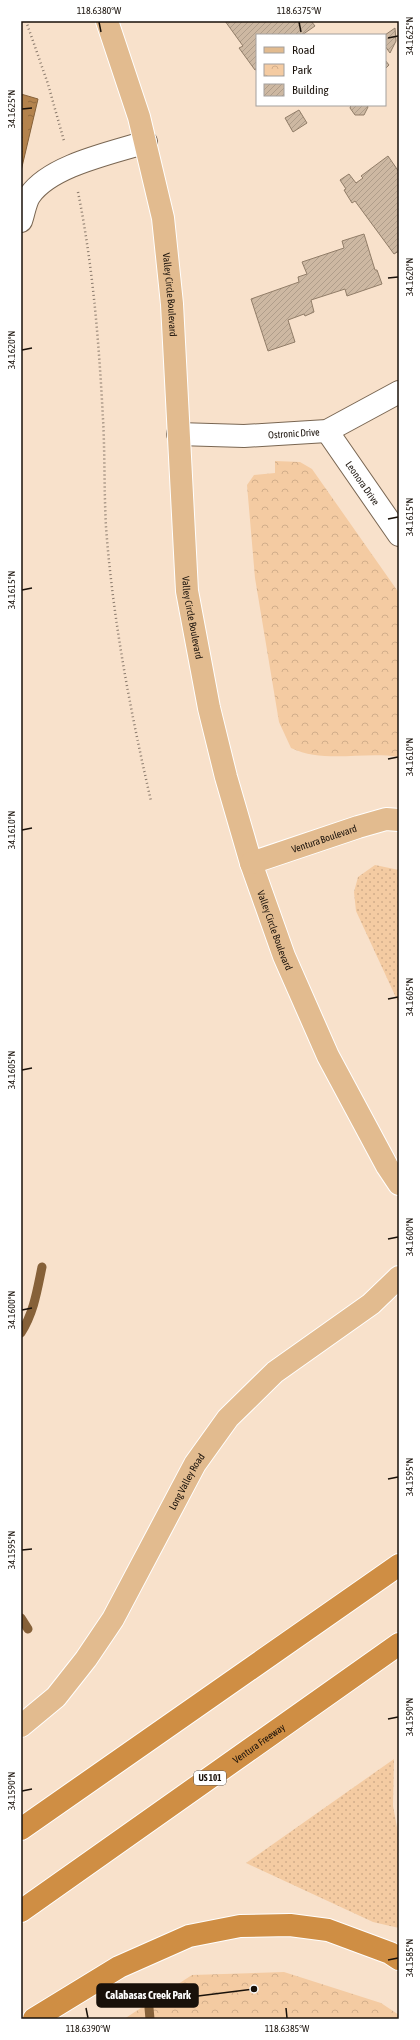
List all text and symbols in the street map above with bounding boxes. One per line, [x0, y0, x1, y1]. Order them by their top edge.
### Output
text: 118.6380°W [77, 5, 122, 16]
text: 118.6375°W [277, 5, 322, 16]
text: 34.1625°N [404, 17, 415, 55]
legend [256, 34, 386, 106]
text: Road [292, 43, 315, 57]
text: Park [292, 63, 313, 77]
text: Building [292, 83, 330, 97]
text: 34.1625°N [6, 90, 17, 128]
street label: Valley Circle Boulevard [161, 252, 179, 337]
text: 34.1620°N [404, 258, 415, 296]
text: 34.1620°N [6, 331, 17, 369]
street label: Ostronic Drive [268, 426, 320, 440]
street label: Leonora Drive [344, 459, 382, 507]
text: 34.1615°N [404, 498, 415, 536]
text: 34.1615°N [6, 571, 17, 609]
street label: Valley Circle Boulevard [181, 576, 205, 660]
text: 34.1610°N [404, 738, 415, 776]
text: 34.1610°N [6, 811, 17, 849]
street label: Ventura Boulevard [290, 822, 358, 855]
street label: Valley Circle Boulevard [256, 889, 295, 972]
text: 34.1605°N [404, 978, 415, 1016]
text: 34.1605°N [6, 1051, 17, 1089]
text: 34.1600°N [404, 1218, 415, 1256]
text: 34.1600°N [6, 1291, 17, 1329]
street label: Long Valley Road [166, 1451, 207, 1511]
text: 34.1595°N [404, 1458, 415, 1496]
text: 34.1595°N [6, 1531, 17, 1569]
text: 34.1590°N [404, 1698, 415, 1736]
street label: Ventura Freeway [231, 1721, 287, 1765]
road number: US 101 [194, 1771, 226, 1785]
text: 34.1590°N [6, 1772, 17, 1810]
text: 34.1585°N [404, 1939, 415, 1977]
callout: Calabasas Creek Park [97, 1984, 198, 2007]
text: Calabasas Creek Park [105, 1989, 191, 2001]
text: 118.6390°W [66, 2023, 111, 2034]
text: 118.6385°W [265, 2023, 310, 2034]

